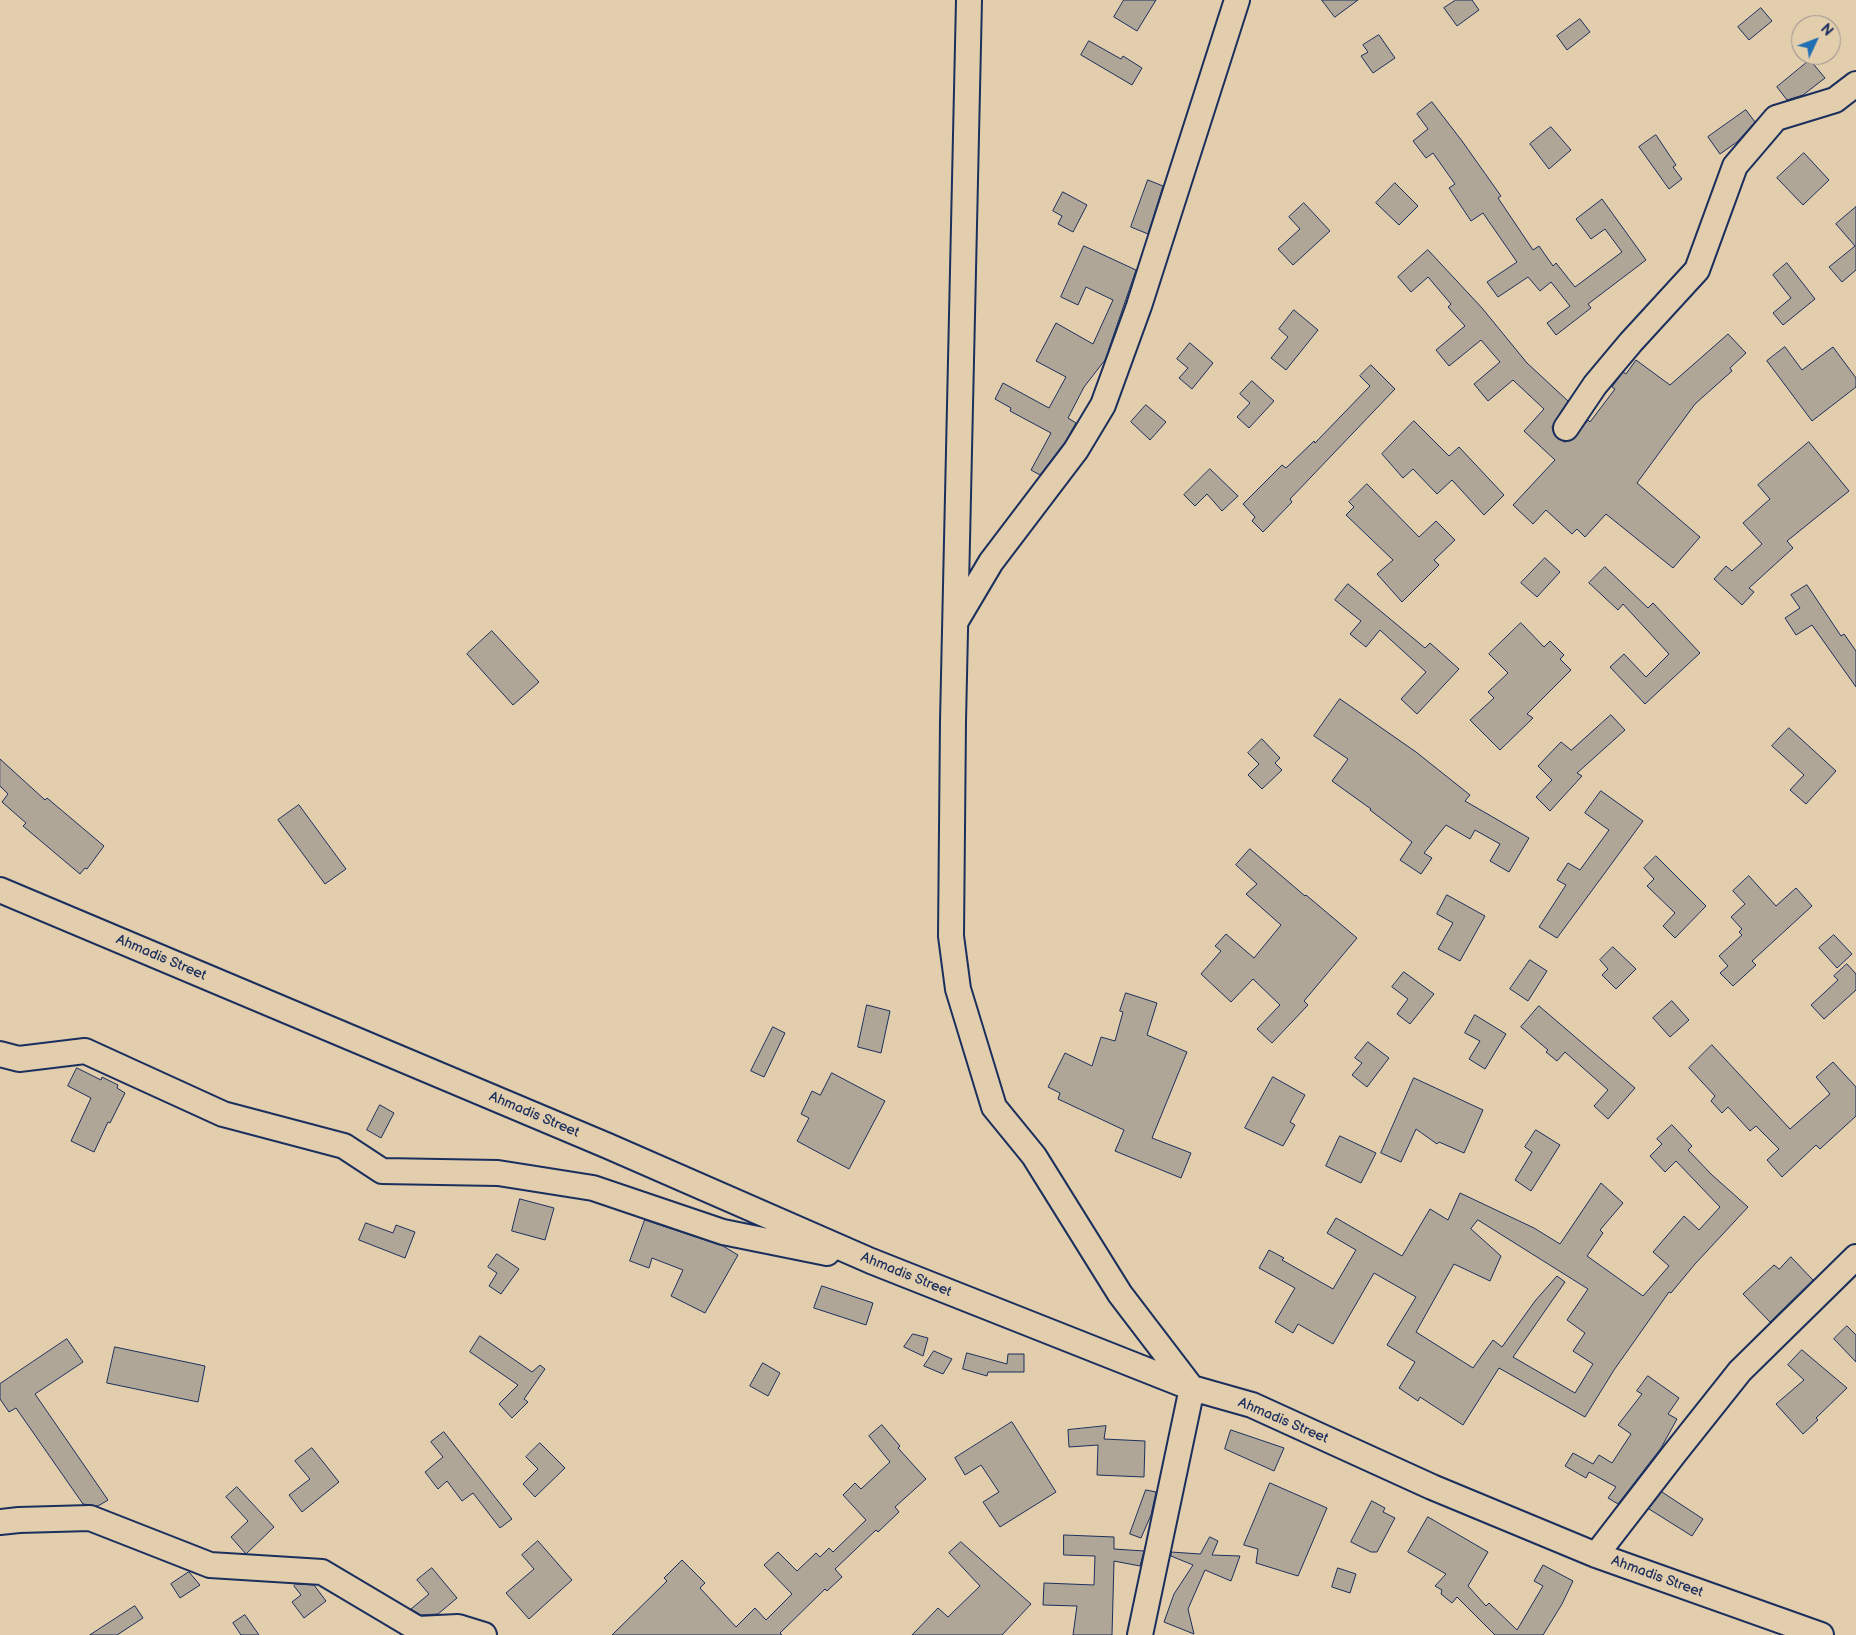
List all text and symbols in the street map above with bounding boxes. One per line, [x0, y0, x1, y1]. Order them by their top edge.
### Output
north arrow [1791, 15, 1841, 65]
text: N [1817, 20, 1836, 40]
street label: Ahmadis Street [113, 931, 209, 985]
street label: Ahmadis Street [486, 1088, 582, 1142]
street label: Ahmadis Street [858, 1249, 954, 1301]
street label: Ahmadis Street [1235, 1394, 1331, 1448]
street label: Ahmadis Street [1609, 1553, 1705, 1601]

